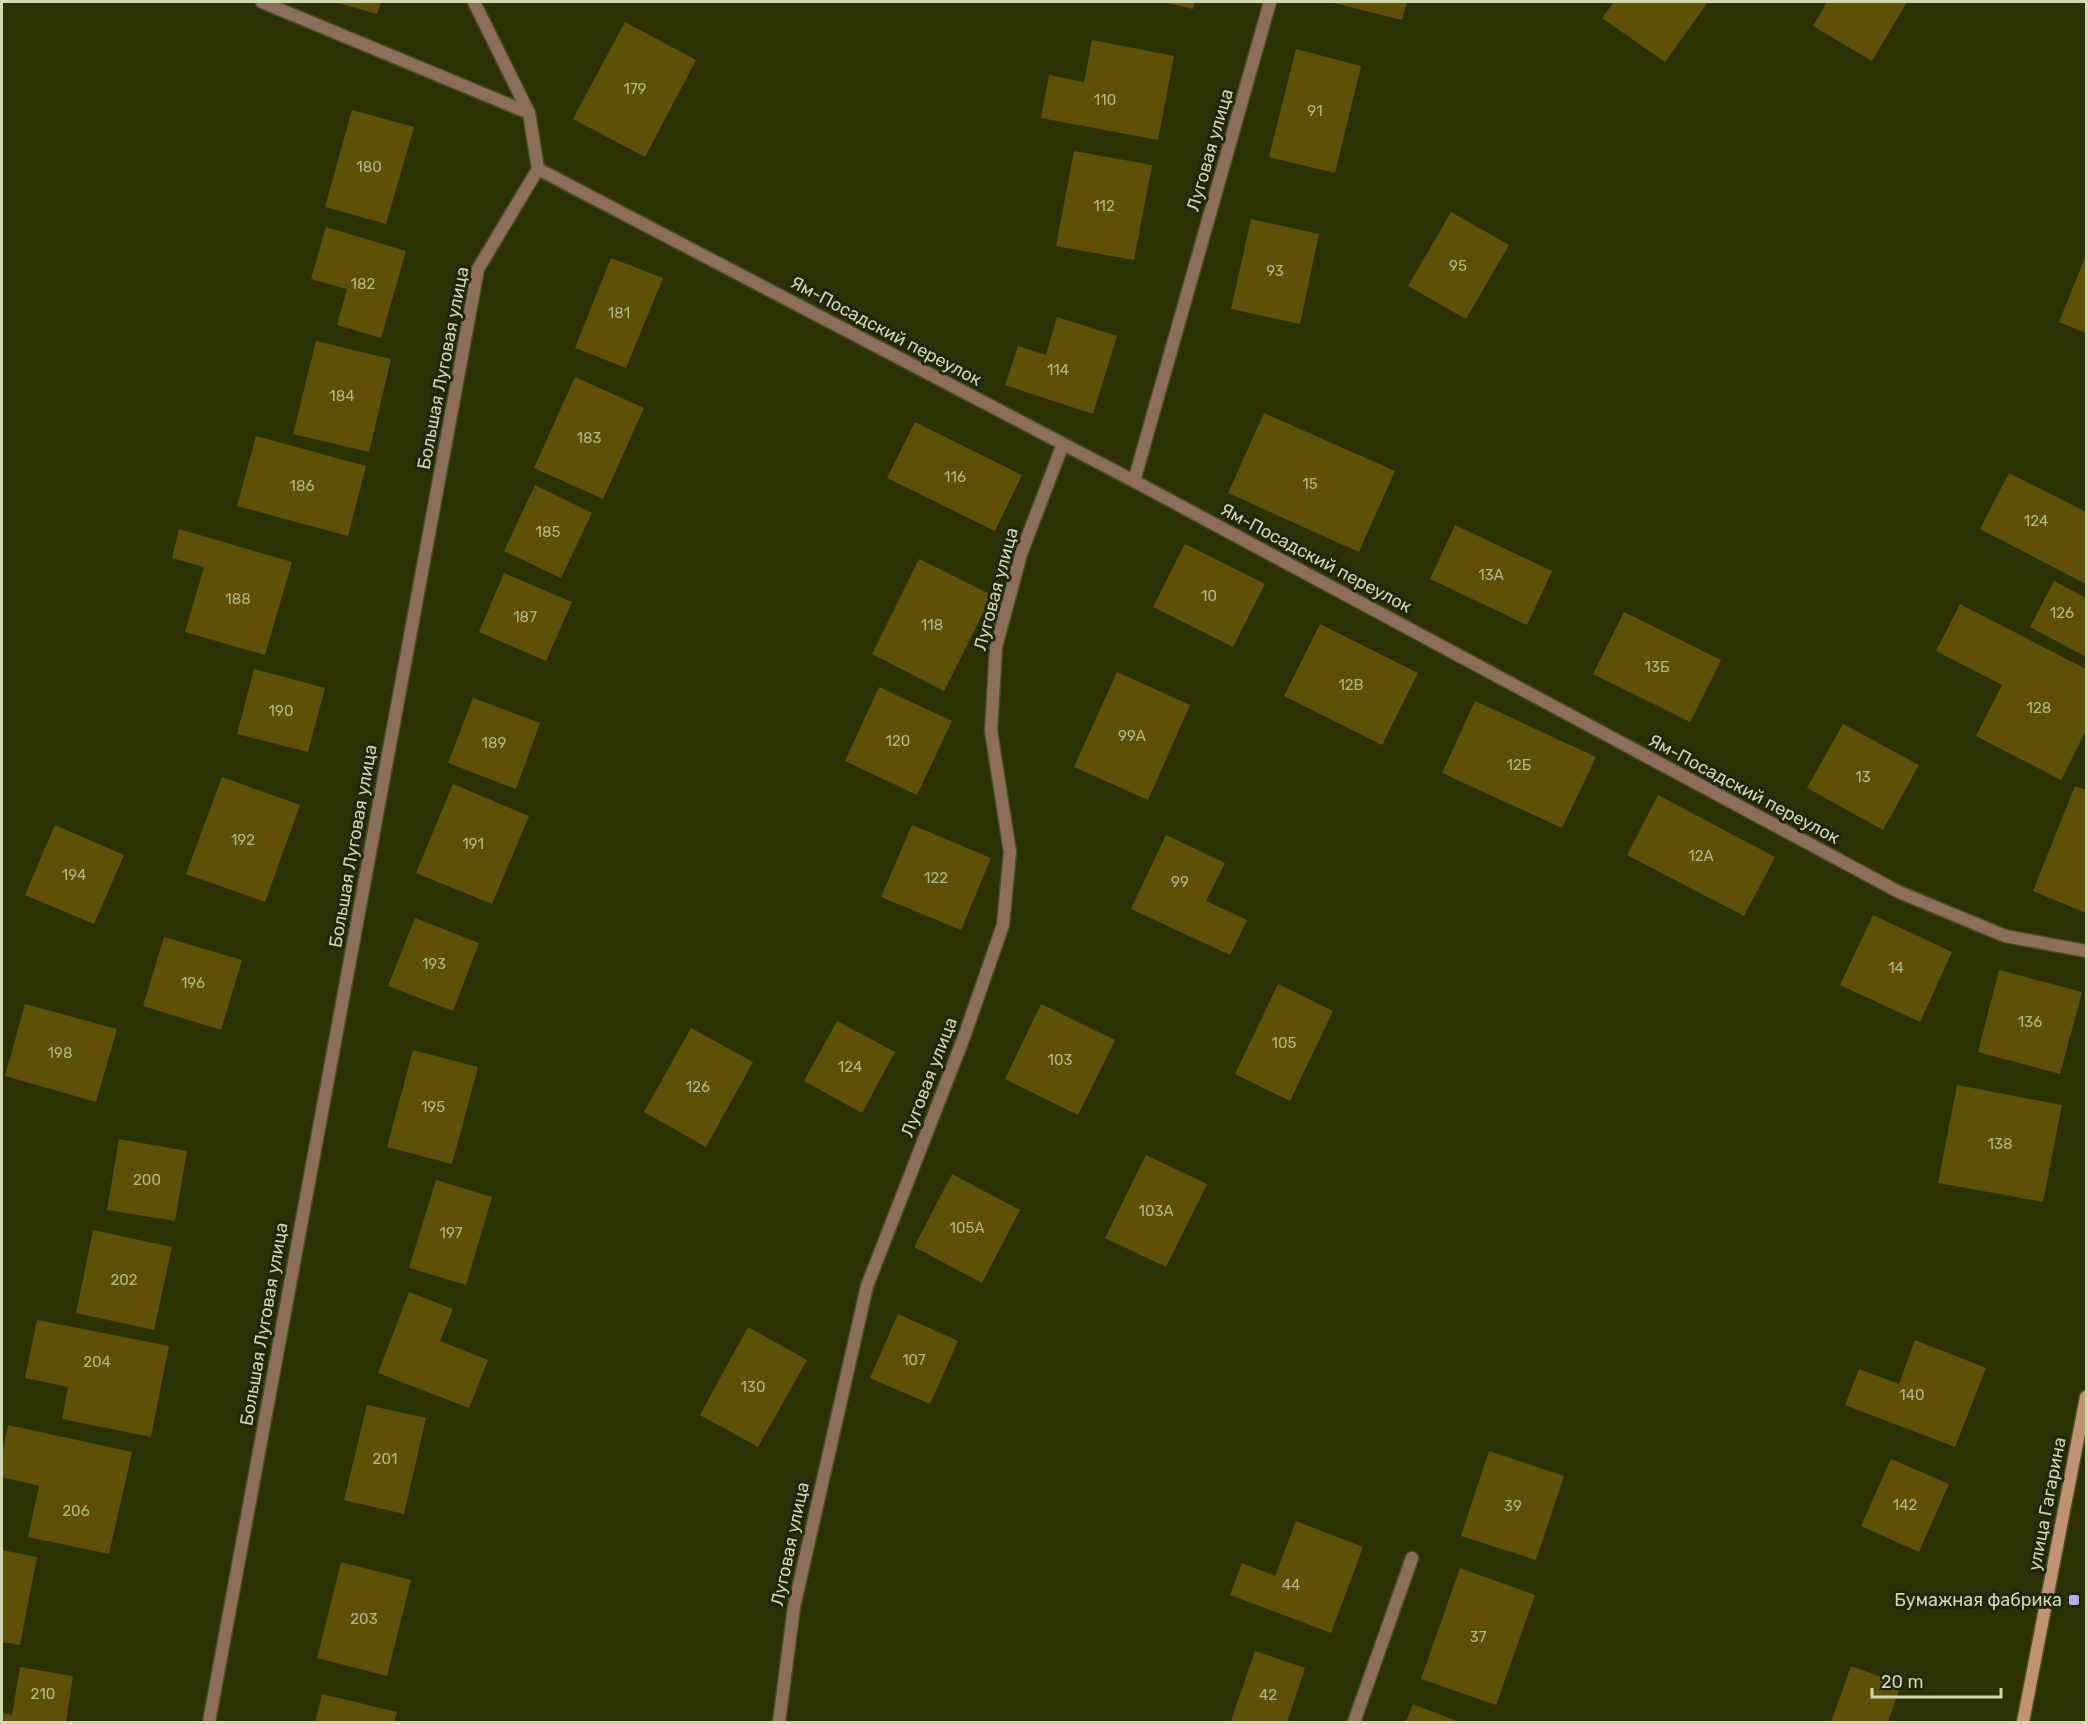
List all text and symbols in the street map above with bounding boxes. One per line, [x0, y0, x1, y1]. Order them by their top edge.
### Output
house number: 179 [623, 80, 647, 98]
street label: Луговая улица [1182, 86, 1238, 214]
house number: 110 [1094, 91, 1116, 109]
house number: 91 [1307, 102, 1323, 120]
house number: 180 [356, 158, 382, 176]
house number: 112 [1093, 197, 1115, 215]
house number: 95 [1449, 257, 1467, 275]
house number: 93 [1266, 262, 1284, 280]
street label: Большая Луговая улица [413, 265, 473, 471]
street label: Ям-Посадский переулок [787, 271, 986, 391]
house number: 182 [351, 275, 376, 293]
house number: 181 [608, 304, 630, 322]
house number: 114 [1047, 361, 1069, 379]
house number: 184 [329, 387, 355, 405]
house number: 183 [577, 429, 601, 447]
house number: 116 [944, 468, 966, 486]
house number: 15 [1302, 475, 1318, 493]
house number: 186 [289, 477, 315, 495]
street label: Ям-Посадский переулок [1217, 498, 1416, 618]
house number: 124 [2024, 512, 2048, 530]
house number: 185 [536, 523, 561, 541]
street label: Луговая улица [969, 525, 1023, 653]
house number: 13А [1478, 566, 1504, 584]
house number: 10 [1201, 587, 1217, 605]
house number: 188 [225, 590, 251, 608]
house number: 126 [2050, 604, 2074, 622]
house number: 187 [513, 608, 537, 626]
house number: 118 [921, 616, 943, 634]
house number: 13Б [1644, 658, 1670, 676]
house number: 12В [1338, 676, 1364, 694]
house number: 128 [2027, 699, 2051, 717]
house number: 190 [269, 702, 293, 720]
house number: 99А [1118, 727, 1146, 745]
street label: Ям-Посадский переулок [1645, 729, 1844, 849]
house number: 120 [886, 732, 910, 750]
house number: 189 [482, 734, 507, 752]
street label: Большая Луговая улица [324, 743, 382, 949]
house number: 12Б [1507, 756, 1532, 774]
house number: 13 [1855, 768, 1871, 786]
house number: 192 [231, 831, 255, 849]
house number: 191 [462, 835, 484, 853]
house number: 12А [1688, 847, 1714, 865]
house number: 194 [62, 866, 86, 884]
house number: 122 [924, 869, 948, 887]
house number: 99 [1171, 873, 1189, 891]
house number: 193 [422, 955, 446, 973]
house number: 14 [1888, 959, 1904, 977]
house number: 196 [181, 974, 205, 992]
house number: 136 [2018, 1013, 2042, 1031]
street label: Луговая улица [896, 1014, 962, 1140]
house number: 105 [1272, 1034, 1297, 1052]
house number: 198 [48, 1044, 72, 1062]
house number: 103 [1048, 1051, 1072, 1069]
house number: 124 [838, 1058, 862, 1076]
house number: 126 [686, 1078, 710, 1096]
house number: 195 [421, 1098, 445, 1116]
house number: 138 [1988, 1135, 2012, 1153]
house number: 200 [133, 1171, 161, 1189]
house number: 103А [1138, 1202, 1174, 1220]
house number: 105А [950, 1219, 984, 1237]
street label: Большая Луговая улица [235, 1221, 293, 1427]
house number: 197 [439, 1224, 463, 1242]
house number: 202 [110, 1271, 138, 1289]
house number: 107 [902, 1351, 926, 1369]
house number: 204 [83, 1353, 111, 1371]
house number: 130 [741, 1378, 765, 1396]
house number: 140 [1899, 1386, 1925, 1404]
street label: улица Гагарина [2023, 1435, 2071, 1573]
house number: 201 [373, 1450, 397, 1468]
street label: Луговая улица [766, 1480, 814, 1608]
house number: 142 [1893, 1496, 1917, 1514]
house number: 39 [1504, 1497, 1522, 1515]
house number: 206 [62, 1502, 90, 1520]
house number: 44 [1282, 1576, 1300, 1594]
place label: Бумажная фабрика [1894, 1589, 2062, 1611]
marker: Бумажная фабрика [2067, 1593, 2081, 1607]
house number: 203 [350, 1610, 378, 1628]
house number: 37 [1470, 1628, 1487, 1646]
scale bar [1872, 1661, 2001, 1699]
text: 20 m [1881, 1671, 1923, 1693]
house number: 210 [31, 1685, 55, 1703]
house number: 42 [1259, 1686, 1277, 1704]

